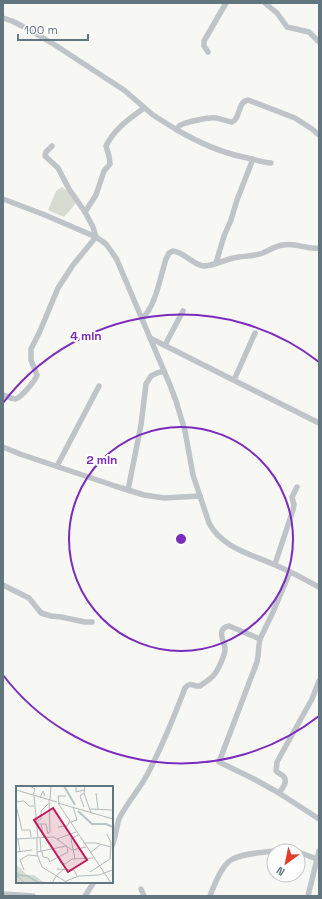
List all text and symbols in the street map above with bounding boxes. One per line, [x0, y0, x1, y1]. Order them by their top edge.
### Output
scale bar [18, 16, 88, 42]
text: 100 m [24, 22, 58, 38]
text: 4 min [70, 328, 102, 344]
text: 2 min [86, 452, 118, 468]
centre of rings [174, 532, 188, 546]
inset map [16, 786, 113, 883]
north arrow [266, 843, 306, 883]
text: N [274, 864, 287, 879]

